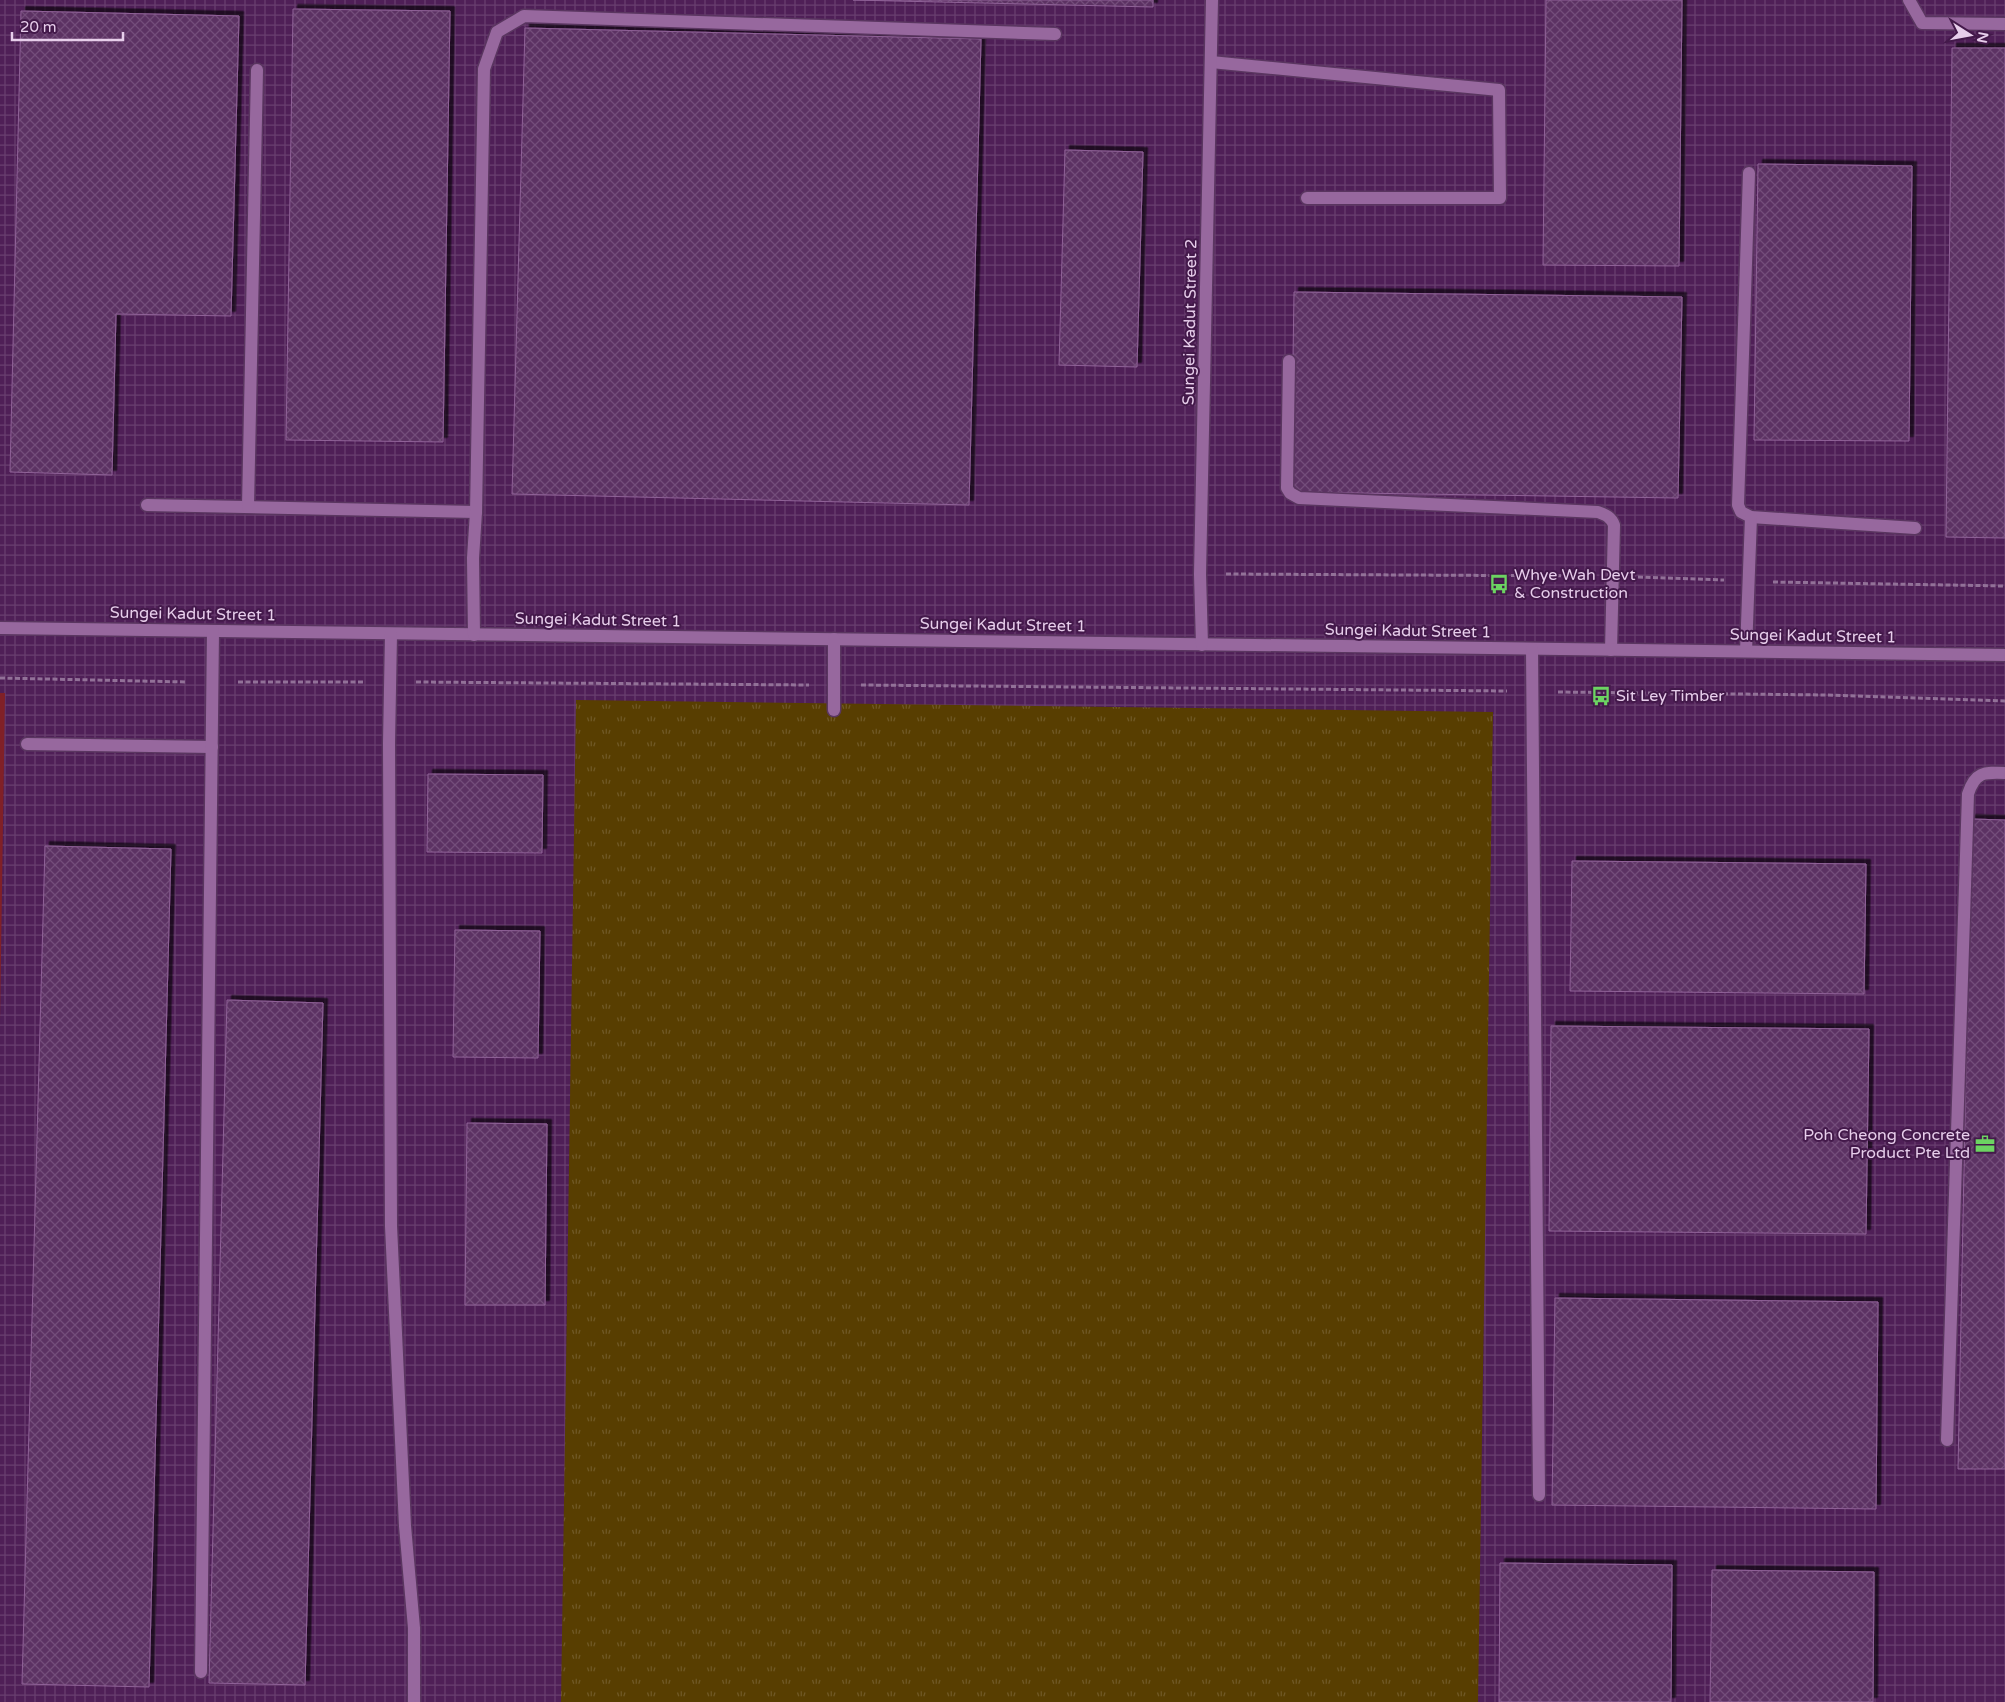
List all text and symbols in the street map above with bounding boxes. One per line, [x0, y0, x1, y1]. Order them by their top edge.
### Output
scale bar [12, 10, 124, 42]
north arrow [1945, 10, 1995, 60]
text: 20 m [20, 18, 57, 36]
text: N [1973, 30, 1992, 45]
street label: Sungei Kadut Street 2 [1179, 239, 1201, 405]
place label: Whye Wah Devt & Construction [1514, 565, 1636, 603]
bus stop icon: Whye Wah Devt & Construction [1488, 573, 1510, 595]
street label: Sungei Kadut Street 1 [110, 603, 276, 625]
street label: Sungei Kadut Street 1 [515, 609, 681, 631]
street label: Sungei Kadut Street 1 [920, 614, 1086, 636]
street label: Sungei Kadut Street 1 [1325, 620, 1491, 642]
street label: Sungei Kadut Street 1 [1730, 625, 1896, 647]
bus stop icon: Sit Ley Timber [1590, 685, 1612, 707]
place label: Sit Ley Timber [1616, 686, 1725, 706]
place label: Poh Cheong Concrete Product Pte Ltd [1803, 1125, 1970, 1163]
office icon: Poh Cheong Concrete Product Pte Ltd [1974, 1133, 1996, 1155]

